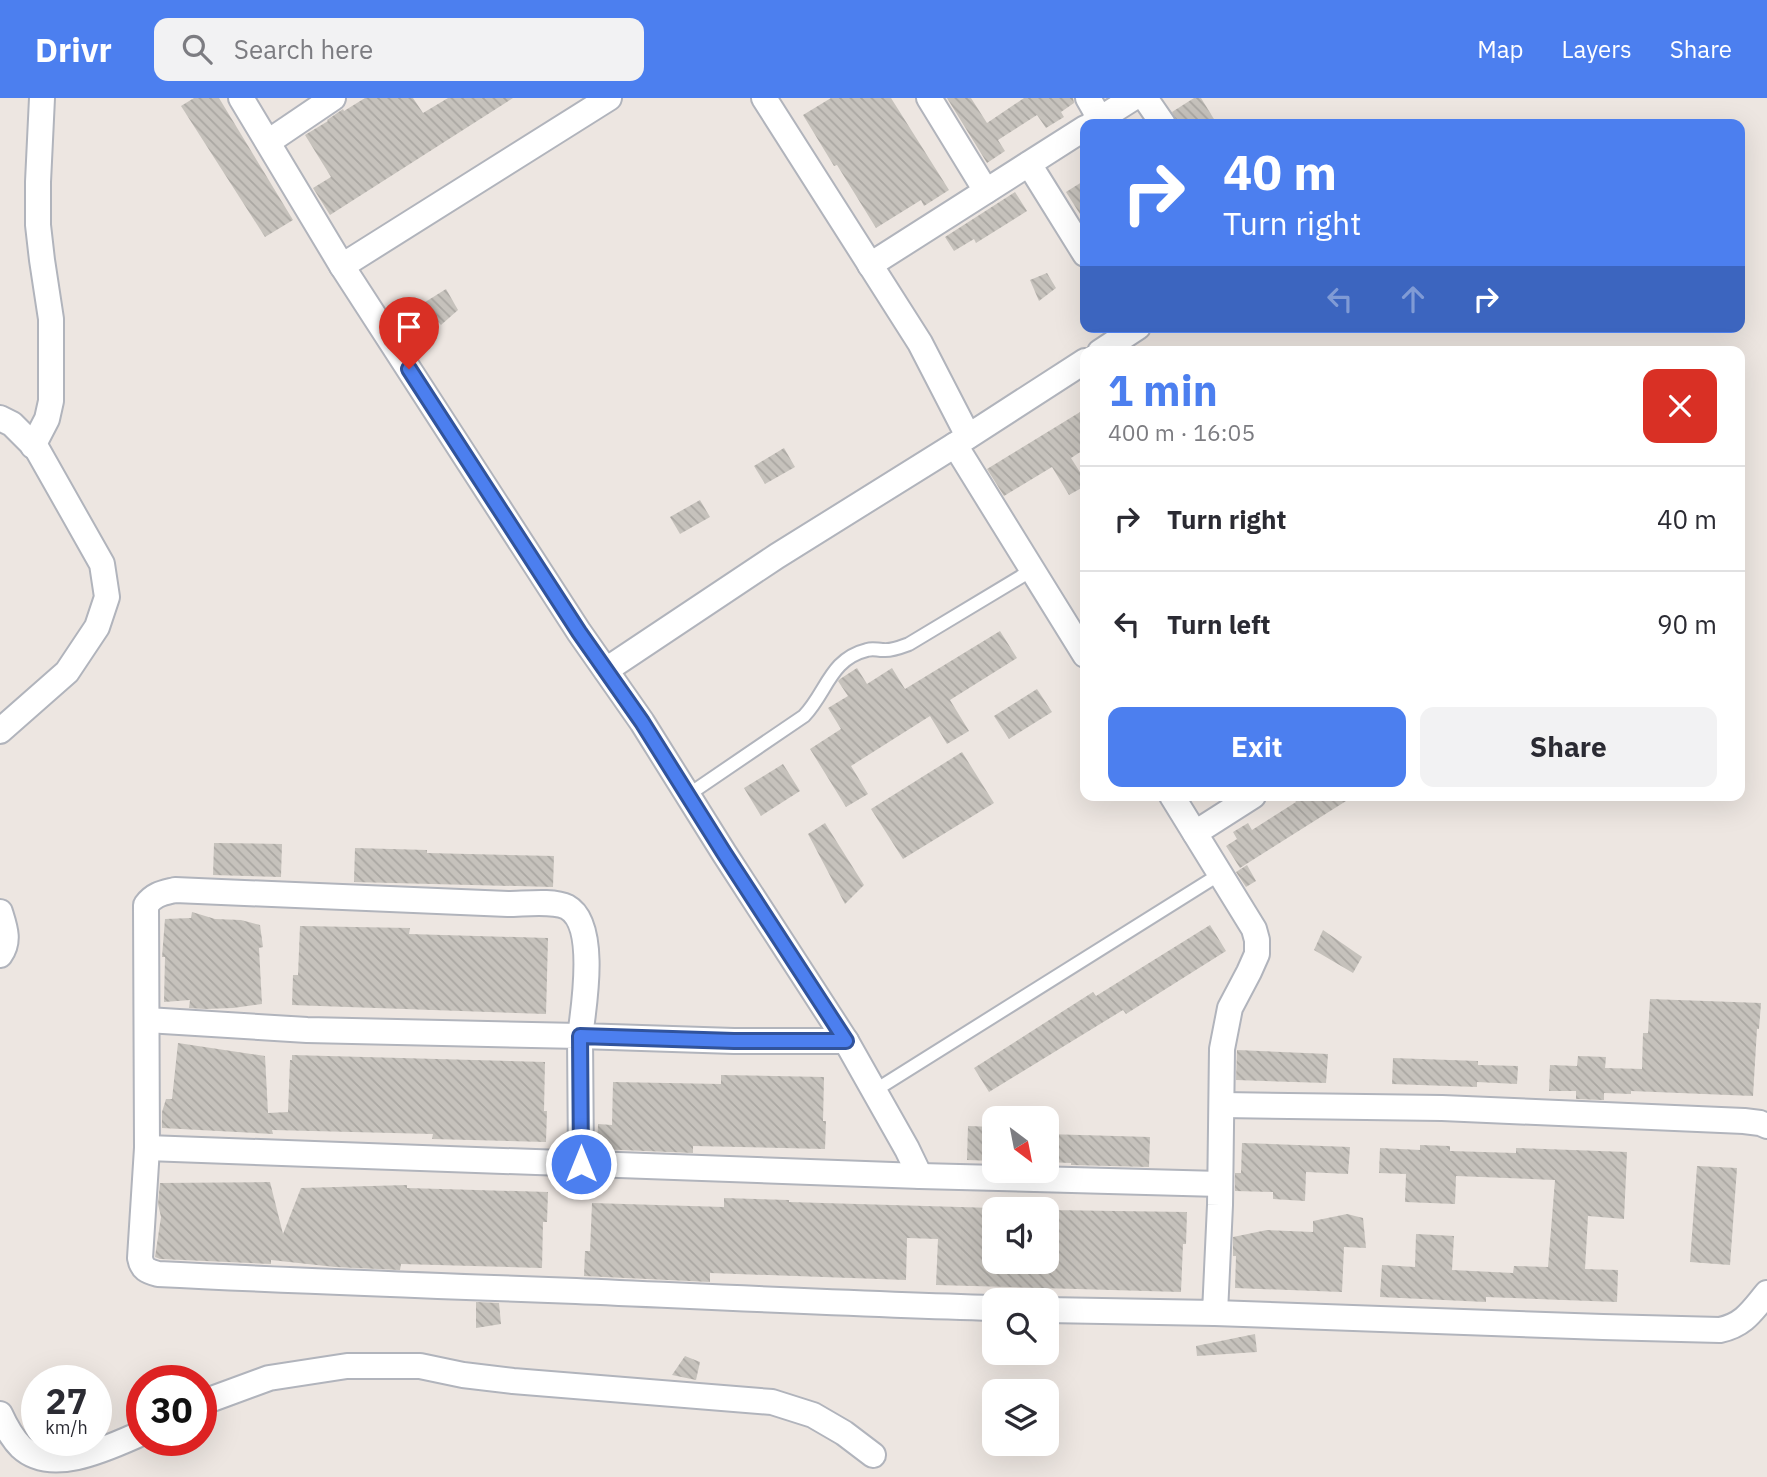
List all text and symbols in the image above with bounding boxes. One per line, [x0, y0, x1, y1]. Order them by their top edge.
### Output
search box [154, 18, 644, 81]
text: Drivr [35, 28, 112, 71]
icon: search [178, 30, 216, 68]
text: Search here [234, 32, 373, 66]
text: Map [1477, 33, 1524, 65]
text: Layers [1562, 33, 1632, 65]
text: Share [1670, 33, 1732, 65]
text: 40 m [1223, 140, 1337, 203]
icon: right [1108, 147, 1199, 238]
text: Turn right [1223, 202, 1361, 244]
icon: left [1321, 280, 1359, 318]
icon: ahead [1394, 280, 1432, 318]
icon: right [1467, 280, 1505, 318]
pin [379, 297, 439, 369]
icon: arrive [390, 308, 428, 346]
text: 1 min [1108, 363, 1218, 418]
button: close [1643, 369, 1717, 443]
text: 400 m · 16:05 [1108, 417, 1255, 447]
icon: right [1108, 500, 1146, 538]
text: Turn right [1167, 502, 1286, 536]
text: 40 m [1657, 502, 1717, 536]
icon: left [1108, 605, 1146, 643]
text: Turn left [1167, 607, 1270, 641]
text: 90 m [1657, 607, 1717, 641]
button: Exit [1108, 707, 1406, 787]
button: Share [1420, 707, 1717, 787]
north arrow [982, 1106, 1059, 1183]
map controls [982, 1106, 1059, 1456]
position arrow [544, 1127, 618, 1201]
button: sound [982, 1197, 1059, 1274]
button: search [982, 1288, 1059, 1365]
speed limit sign: 30 [126, 1365, 217, 1456]
text: 27 [45, 1378, 88, 1424]
button: layers [982, 1379, 1059, 1456]
text: km/h [45, 1416, 88, 1439]

